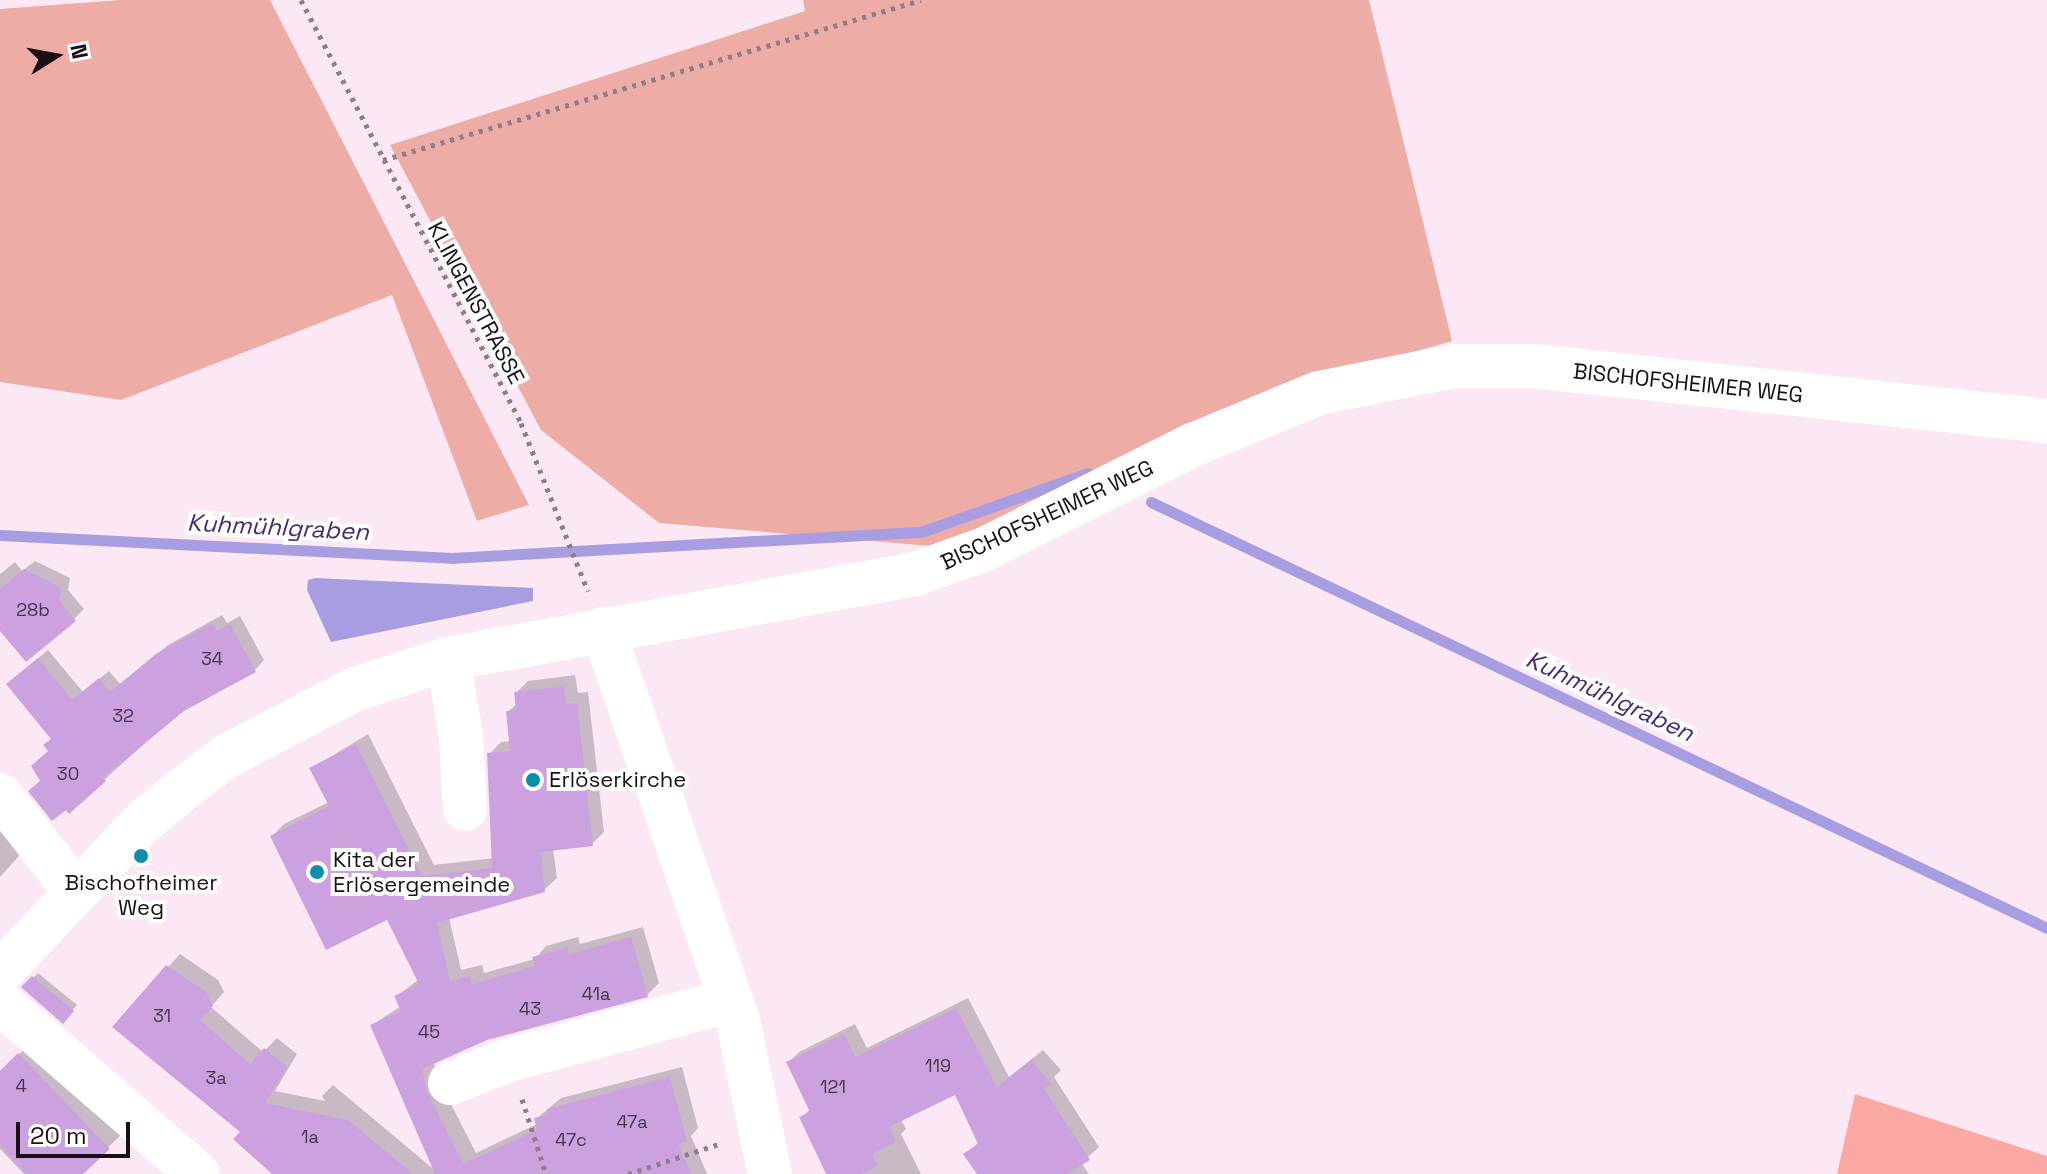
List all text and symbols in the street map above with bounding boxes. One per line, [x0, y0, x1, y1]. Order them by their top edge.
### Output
north arrow [16, 16, 96, 96]
text: N [64, 42, 95, 61]
street label: KLINGENSTRASSE [422, 217, 530, 389]
street label: BISCHOFSHEIMER WEG [1572, 358, 1804, 408]
street label: BISCHOFSHEIMER WEG [937, 454, 1157, 576]
water label: Kuhmühlgraben [186, 508, 370, 546]
house number: 28b [16, 599, 50, 621]
water label: Kuhmühlgraben [1522, 645, 1698, 747]
house number: 34 [201, 648, 223, 670]
house number: 32 [112, 705, 134, 727]
house number: 30 [57, 763, 79, 785]
place label: Erlöserkirche [549, 767, 686, 793]
marker: Erlöserkirche [524, 771, 542, 789]
place label: Kita der Erlösergemeinde [333, 846, 510, 898]
marker: Bischofheimer Weg [132, 847, 150, 865]
marker: Kita der Erlösergemeinde [308, 863, 326, 881]
place label: Bischofheimer Weg [64, 869, 218, 920]
house number: 41a [582, 983, 610, 1005]
house number: 43 [519, 998, 541, 1020]
house number: 31 [153, 1005, 171, 1027]
house number: 45 [418, 1021, 440, 1043]
house number: 119 [925, 1055, 951, 1077]
house number: 3a [205, 1067, 227, 1089]
house number: 4 [15, 1075, 27, 1097]
house number: 121 [820, 1076, 846, 1098]
scale bar [20, 1106, 134, 1156]
house number: 47a [616, 1111, 648, 1133]
text: 20 m [30, 1120, 87, 1151]
house number: 1a [301, 1126, 319, 1148]
house number: 47c [555, 1129, 587, 1151]

